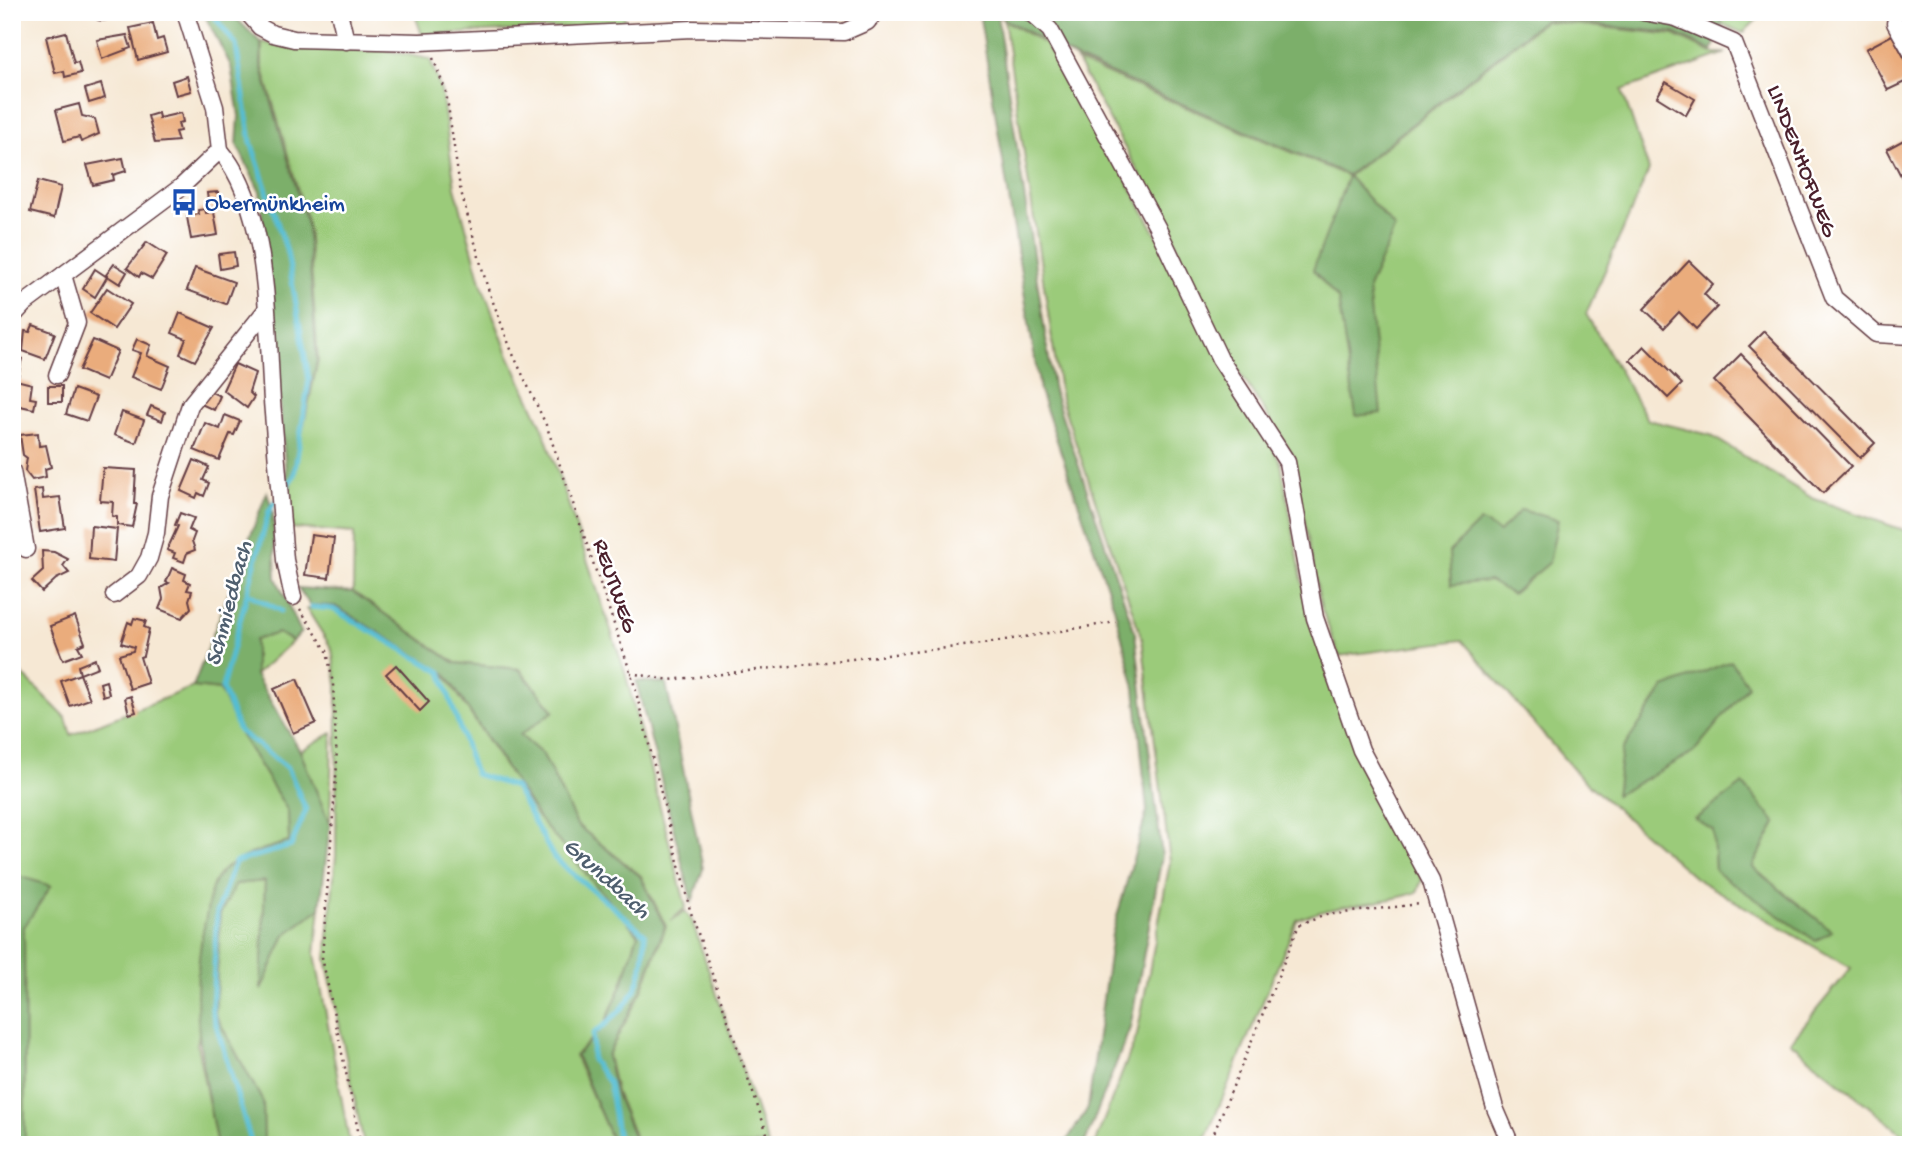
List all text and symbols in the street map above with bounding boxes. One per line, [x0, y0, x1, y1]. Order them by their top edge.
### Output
street label: LINDENHOFWEG [1759, 82, 1843, 242]
bus stop icon: Obermünkheim [169, 187, 199, 217]
place label: Obermünkheim [205, 192, 345, 219]
street label: REUTWEG [585, 536, 643, 638]
water label: Schmiedbach [200, 537, 261, 669]
water label: Grundbach [556, 833, 656, 927]

